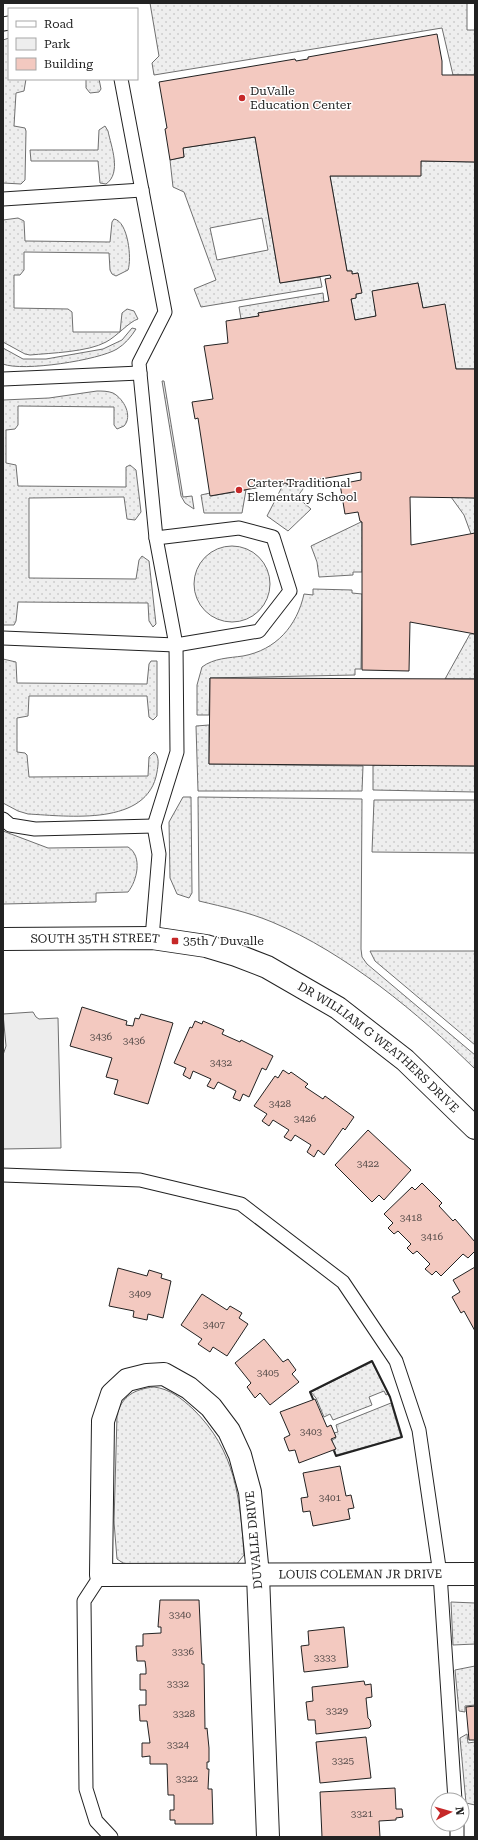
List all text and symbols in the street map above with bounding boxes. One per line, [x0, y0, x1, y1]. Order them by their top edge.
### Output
legend [8, 8, 138, 80]
text: Road [44, 17, 74, 31]
text: Park [44, 37, 71, 51]
text: Building [44, 57, 93, 71]
place label: DuValle Education Center [250, 84, 351, 112]
marker: DuValle Education Center [237, 93, 247, 103]
place label: Carter Traditional Elementary School [247, 476, 357, 504]
marker: Carter Traditional Elementary School [234, 485, 244, 495]
street label: SOUTH 35TH STREET [30, 931, 161, 946]
place label: 35th / Duvalle [183, 934, 264, 948]
marker: 35th / Duvalle [170, 936, 180, 946]
street label: DR WILLIAM G WEATHERS DRIVE [295, 979, 462, 1115]
house number: 3436 [90, 1031, 113, 1042]
house number: 3436 [123, 1035, 146, 1046]
house number: 3432 [210, 1057, 233, 1068]
house number: 3428 [269, 1098, 292, 1109]
house number: 3426 [294, 1113, 317, 1124]
house number: 3422 [357, 1158, 380, 1169]
house number: 3418 [400, 1212, 423, 1223]
house number: 3416 [421, 1231, 444, 1242]
house number: 3409 [129, 1288, 152, 1299]
house number: 3407 [203, 1319, 226, 1330]
house number: 3405 [257, 1367, 280, 1378]
house number: 3403 [300, 1426, 323, 1437]
street label: DUVALLE DRIVE [243, 1490, 265, 1590]
house number: 3401 [319, 1492, 342, 1503]
street label: LOUIS COLEMAN JR DRIVE [278, 1567, 442, 1582]
house number: 3340 [169, 1609, 192, 1620]
house number: 3336 [172, 1646, 195, 1657]
house number: 3333 [314, 1652, 337, 1663]
house number: 3332 [167, 1678, 190, 1689]
house number: 3329 [326, 1705, 349, 1716]
house number: 3328 [173, 1708, 196, 1719]
house number: 3324 [167, 1739, 190, 1750]
house number: 3325 [332, 1755, 355, 1766]
house number: 3322 [176, 1773, 199, 1784]
north arrow [430, 1792, 470, 1832]
text: N [453, 1806, 466, 1816]
house number: 3321 [351, 1808, 374, 1819]

